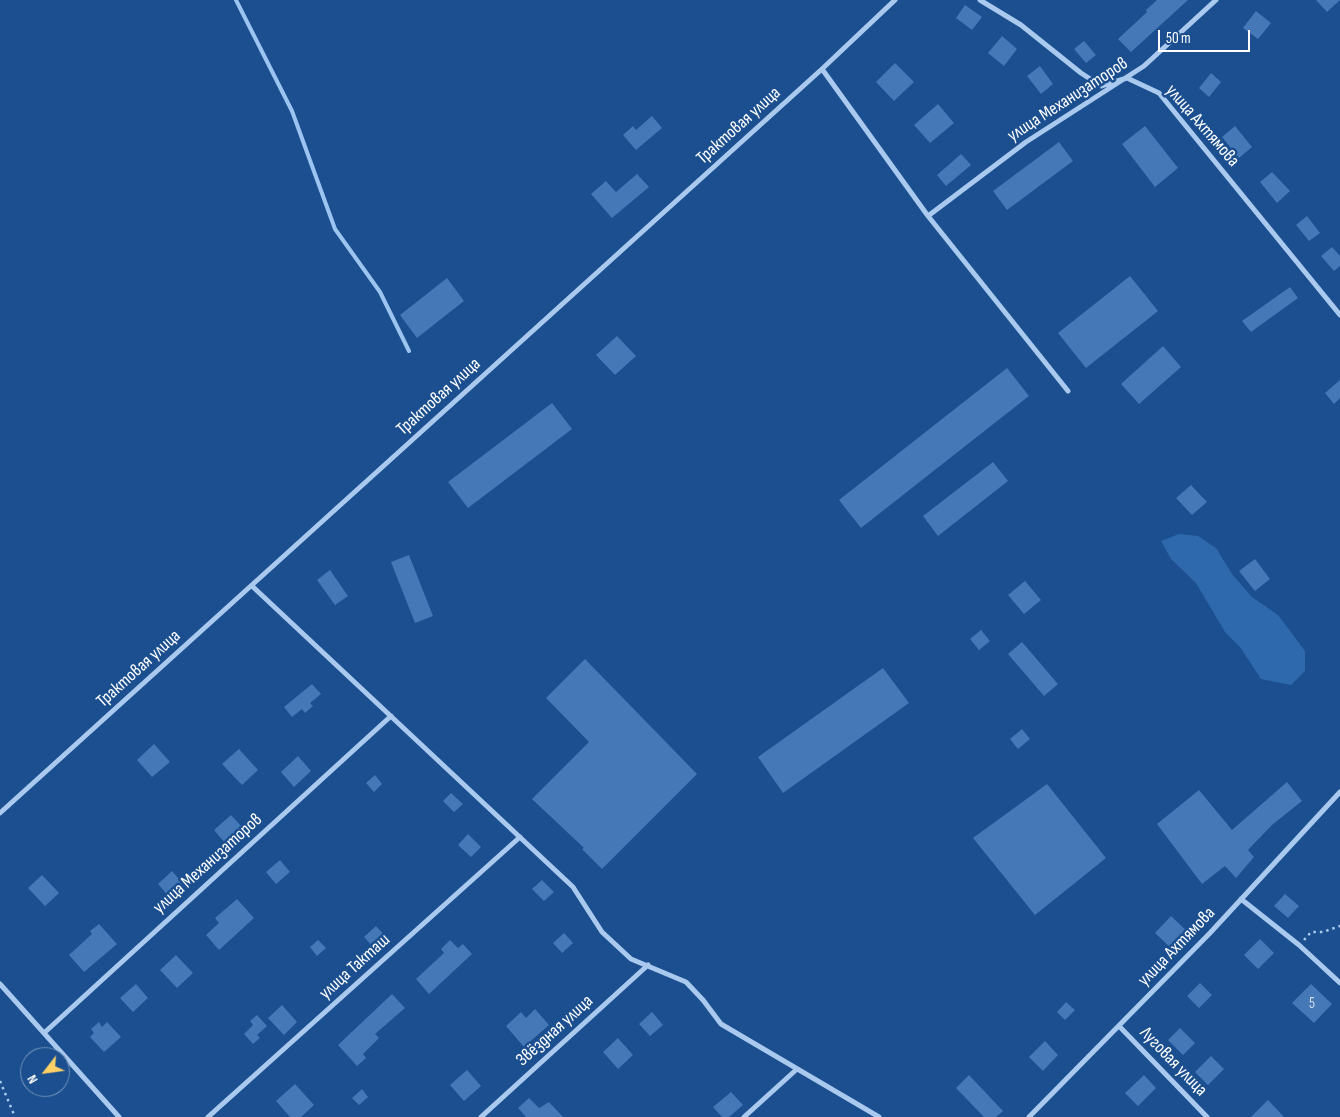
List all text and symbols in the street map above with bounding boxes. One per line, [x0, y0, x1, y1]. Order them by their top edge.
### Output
scale bar [1160, 20, 1252, 52]
text: 50 m [1166, 29, 1191, 48]
street label: улица Механизаторов [1004, 53, 1132, 147]
street label: улица Ахтямова [1160, 80, 1244, 172]
street label: Трактовая улица [693, 83, 785, 169]
street label: Трактовая улица [393, 354, 485, 440]
street label: Трактовая улица [93, 626, 185, 712]
street label: улица Механизаторов [149, 809, 267, 919]
street label: улица Ахтямова [1134, 903, 1220, 991]
street label: улица Такташ [315, 930, 395, 1004]
street label: Звёздная улица [512, 991, 598, 1071]
house number: 5 [1309, 995, 1315, 1013]
street label: Луговая улица [1135, 1023, 1211, 1101]
north arrow [20, 1047, 70, 1097]
text: N [23, 1072, 42, 1087]

